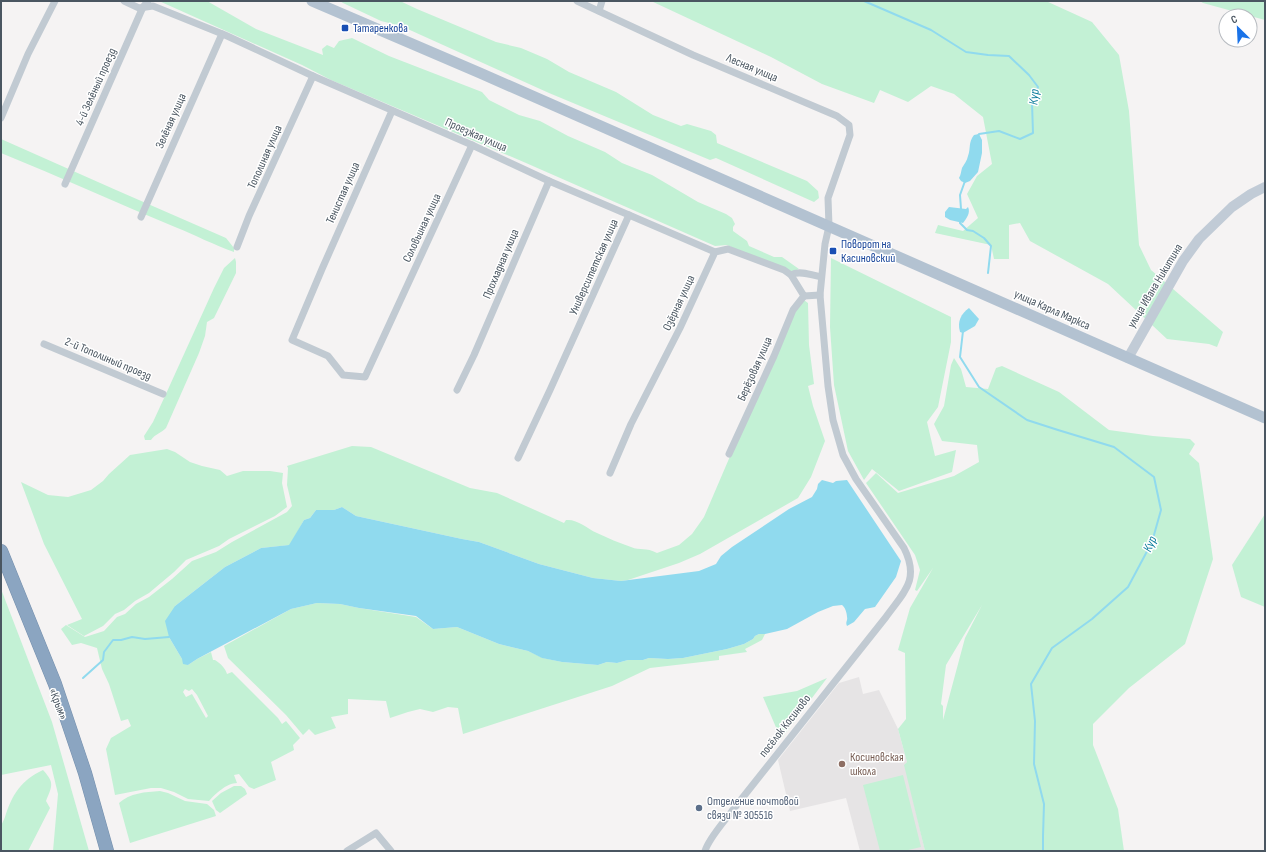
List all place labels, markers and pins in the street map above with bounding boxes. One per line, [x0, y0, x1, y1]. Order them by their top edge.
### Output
place label: Татаренкова [353, 21, 408, 36]
marker: Татаренкова [340, 23, 350, 33]
place label: Поворот на Касиновский [841, 237, 895, 266]
marker: Поворот на Касиновский [828, 246, 838, 256]
place label: Косиновская школа [850, 750, 904, 779]
marker: Косиновская школа [837, 759, 847, 769]
place label: Отделение почтовой связи № 305516 [707, 794, 799, 823]
marker: Отделение почтовой связи № 305516 [694, 803, 704, 813]

